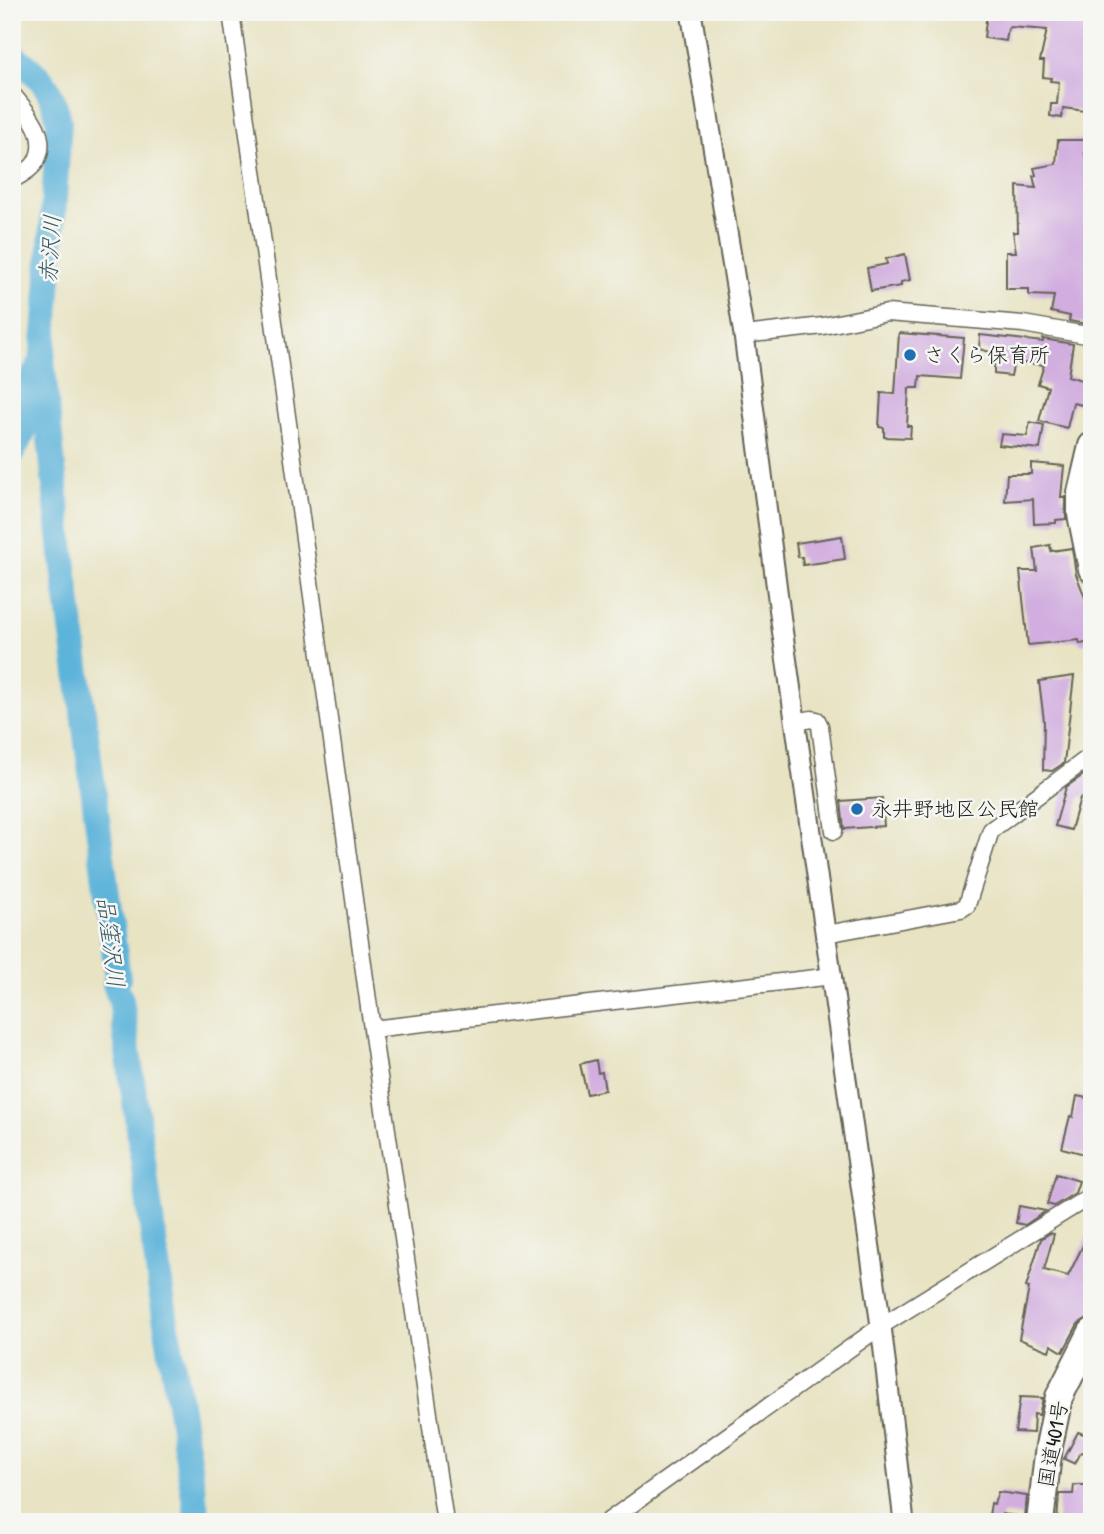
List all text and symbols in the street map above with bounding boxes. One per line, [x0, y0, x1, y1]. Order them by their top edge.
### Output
water label: 赤沢川 [32, 213, 67, 284]
place label: さくら保育所 [924, 340, 1050, 369]
marker: さくら保育所 [902, 347, 918, 363]
place label: 永井野地区公民館 [871, 794, 1039, 823]
marker: 永井野地区公民館 [849, 801, 865, 817]
water label: 品窪沢川 [91, 894, 132, 989]
street label: 国道401号 [1031, 1398, 1074, 1490]

